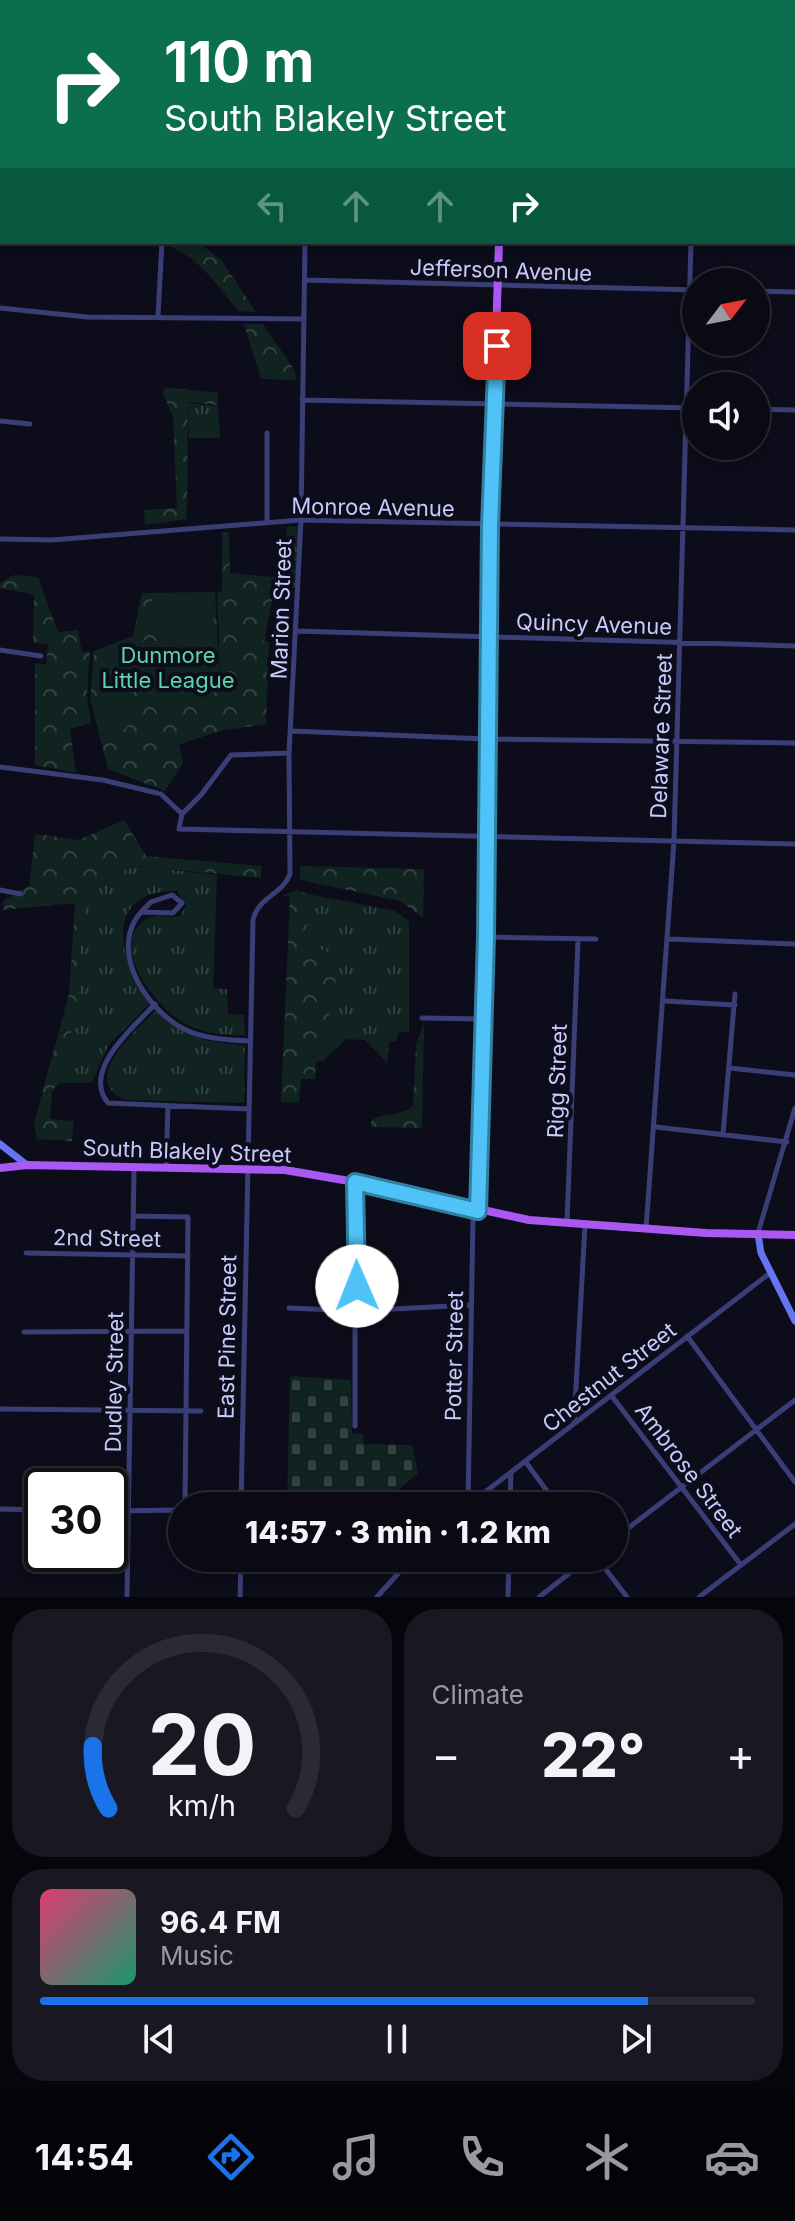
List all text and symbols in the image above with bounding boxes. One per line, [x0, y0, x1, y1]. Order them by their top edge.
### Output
text: 110 m [164, 28, 314, 96]
icon: right [32, 32, 136, 136]
text: South Blakely Street [164, 96, 506, 140]
icon: left [250, 184, 294, 228]
icon: ahead [334, 184, 378, 228]
icon: ahead [418, 184, 462, 228]
icon: right [502, 184, 546, 228]
street label: Jefferson Avenue [409, 254, 593, 286]
north arrow [682, 268, 770, 356]
map controls [682, 268, 770, 460]
pin [463, 312, 531, 380]
icon: arrive [475, 324, 519, 368]
button: sound [682, 372, 770, 460]
street label: Monroe Avenue [291, 493, 455, 521]
street label: Marion Street [266, 538, 296, 680]
street label: Quincy Avenue [516, 608, 672, 640]
park label: Dunmore Little League [101, 642, 235, 693]
street label: Delaware Street [645, 653, 677, 819]
street label: Rigg Street [542, 1023, 572, 1139]
street label: South Blakely Street [82, 1134, 292, 1168]
street label: 2nd Street [53, 1224, 161, 1252]
position arrow [315, 1244, 399, 1328]
street label: East Pine Street [213, 1255, 241, 1419]
street label: Potter Street [440, 1291, 468, 1421]
street label: Dudley Street [100, 1311, 128, 1453]
street label: Chestnut Street [537, 1317, 681, 1437]
street label: Ambrose Street [630, 1398, 748, 1542]
speed limit sign: 30 [24, 1468, 128, 1572]
text: 14:57 · 3 min · 1.2 km [245, 1514, 551, 1550]
text: Climate [432, 1679, 524, 1710]
text: 20 [148, 1694, 256, 1795]
text: 22° [541, 1719, 645, 1791]
text: − [432, 1728, 461, 1782]
text: + [726, 1728, 755, 1782]
text: km/h [168, 1788, 236, 1823]
text: 96.4 FM [160, 1904, 281, 1940]
text: Music [160, 1940, 234, 1971]
icon: previous [137, 2017, 181, 2061]
icon: pause [375, 2017, 419, 2061]
icon: next [614, 2017, 658, 2061]
icon: directions [203, 2129, 259, 2185]
icon: music [328, 2129, 384, 2185]
icon: phone [454, 2129, 510, 2185]
icon: climate [579, 2129, 635, 2185]
icon: car [704, 2129, 760, 2185]
text: 14:54 [35, 2135, 134, 2179]

